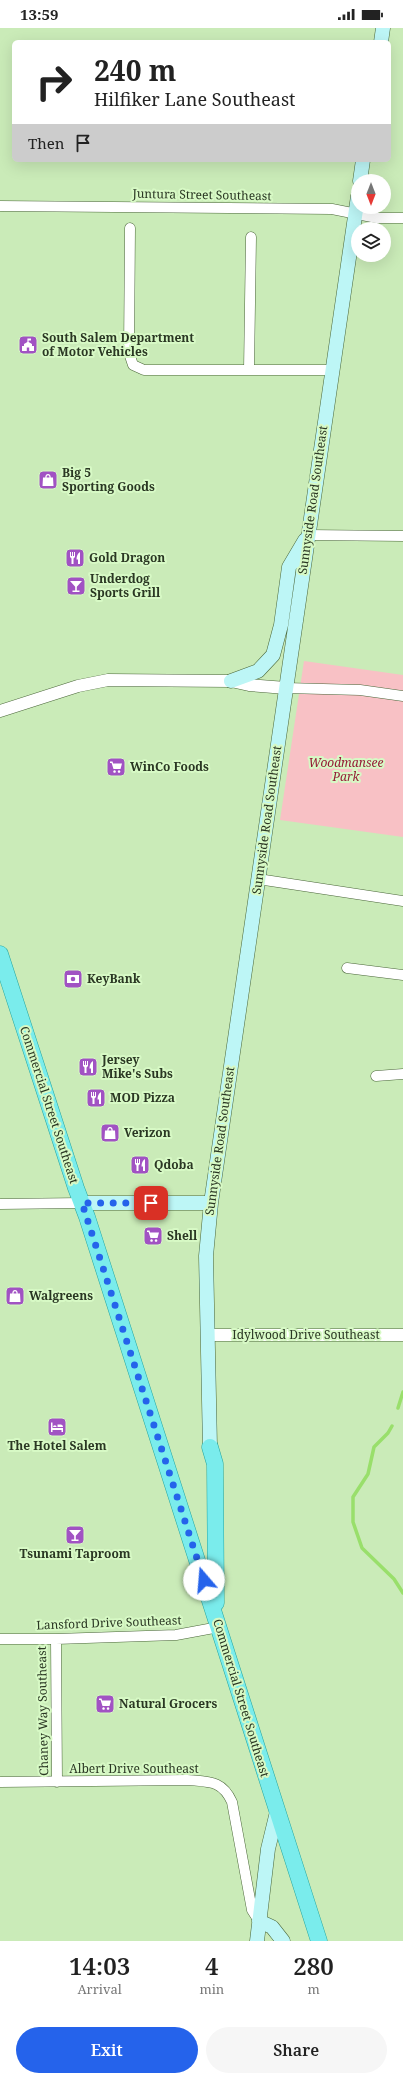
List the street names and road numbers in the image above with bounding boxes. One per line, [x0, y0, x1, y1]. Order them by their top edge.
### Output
street label: Juntura Street Southeast [131, 185, 272, 204]
street label: Sunnyside Road Southeast [294, 424, 331, 575]
street label: Sunnyside Road Southeast [248, 744, 285, 895]
street label: Commercial Street Southeast [16, 1024, 83, 1186]
street label: Sunnyside Road Southeast [201, 1065, 238, 1216]
street label: Idylwood Drive Southeast [232, 1326, 380, 1343]
street label: Lansford Drive Southeast [36, 1611, 182, 1634]
street label: Commercial Street Southeast [209, 1617, 274, 1779]
street label: Chaney Way Southeast [33, 1646, 52, 1776]
street label: Albert Drive Southeast [69, 1760, 199, 1777]

